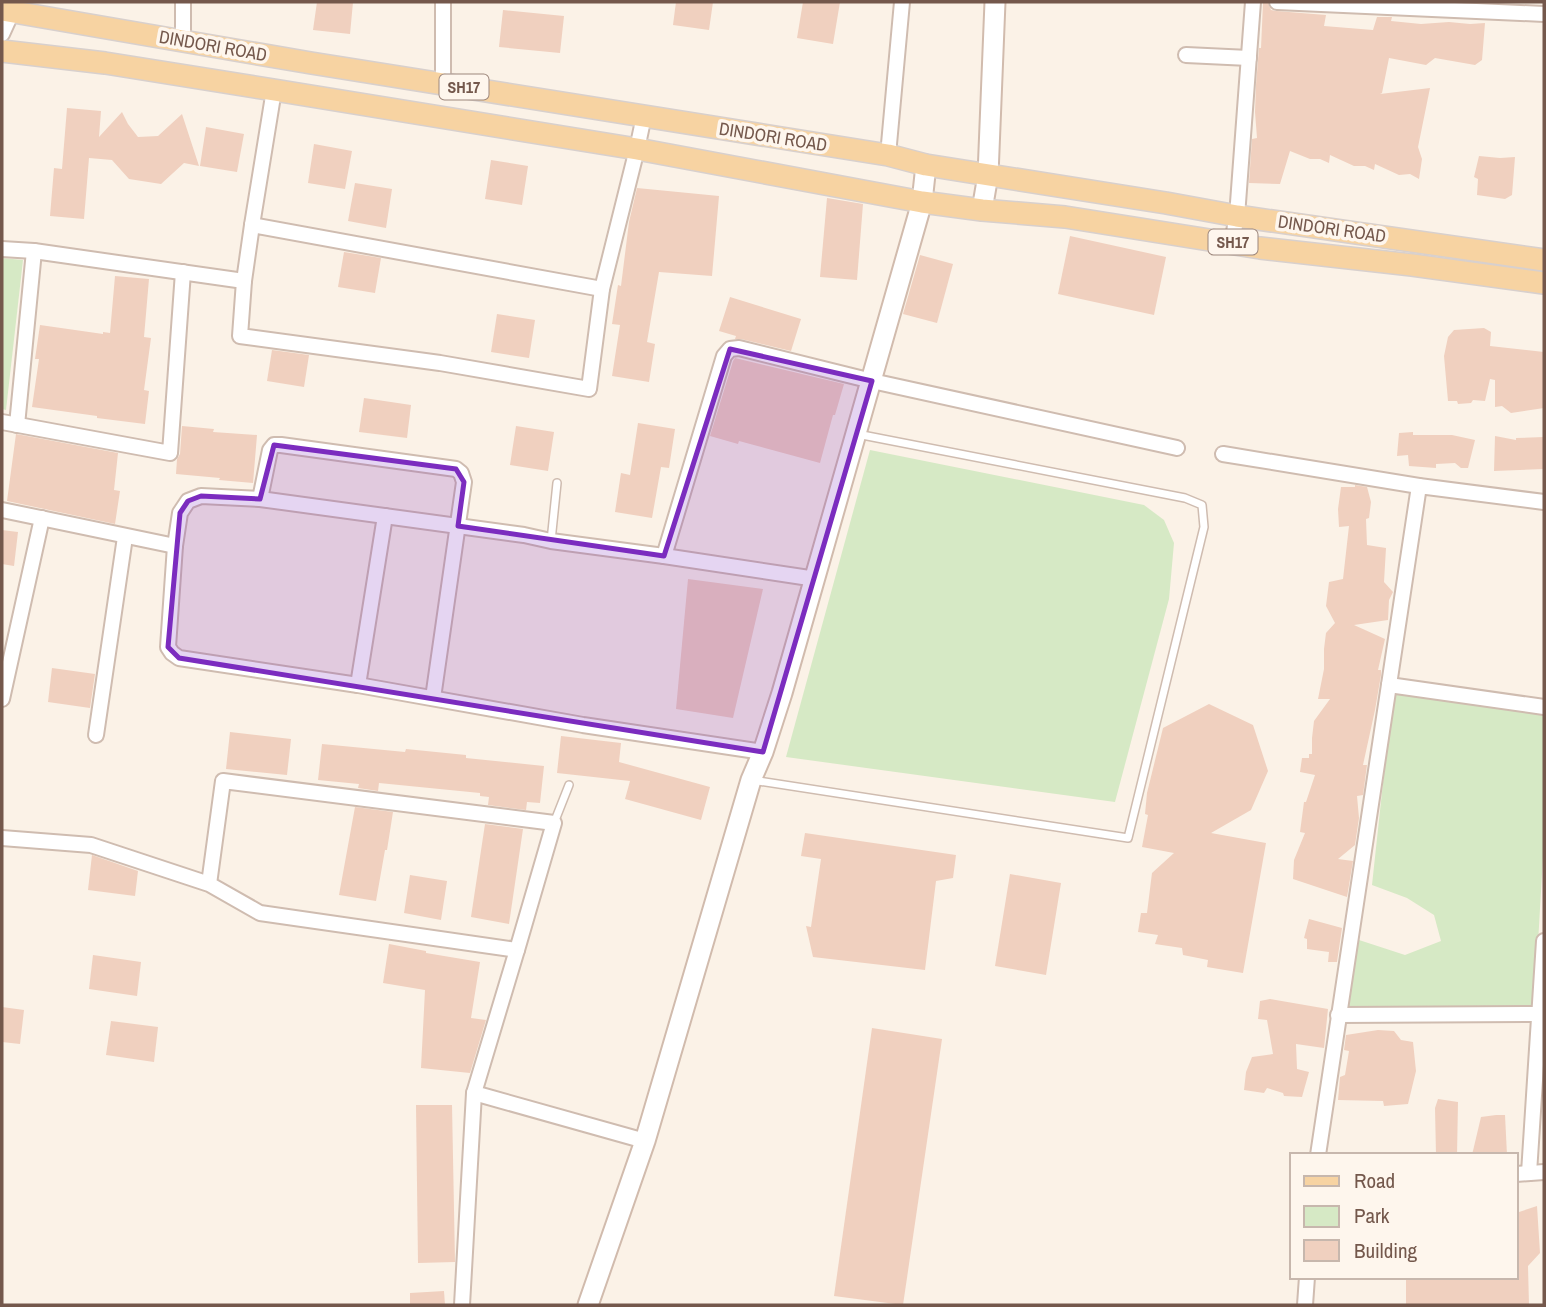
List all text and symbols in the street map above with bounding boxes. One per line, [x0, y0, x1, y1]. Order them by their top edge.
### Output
street label: DINDORI ROAD [157, 24, 269, 67]
road number: SH17 [440, 74, 489, 100]
street label: DINDORI ROAD [717, 116, 829, 157]
street label: DINDORI ROAD [1276, 209, 1388, 248]
road number: SH17 [1208, 230, 1258, 254]
legend [1290, 1153, 1518, 1279]
text: Road [1354, 1166, 1395, 1195]
text: Park [1354, 1201, 1390, 1230]
text: Building [1354, 1236, 1418, 1265]

